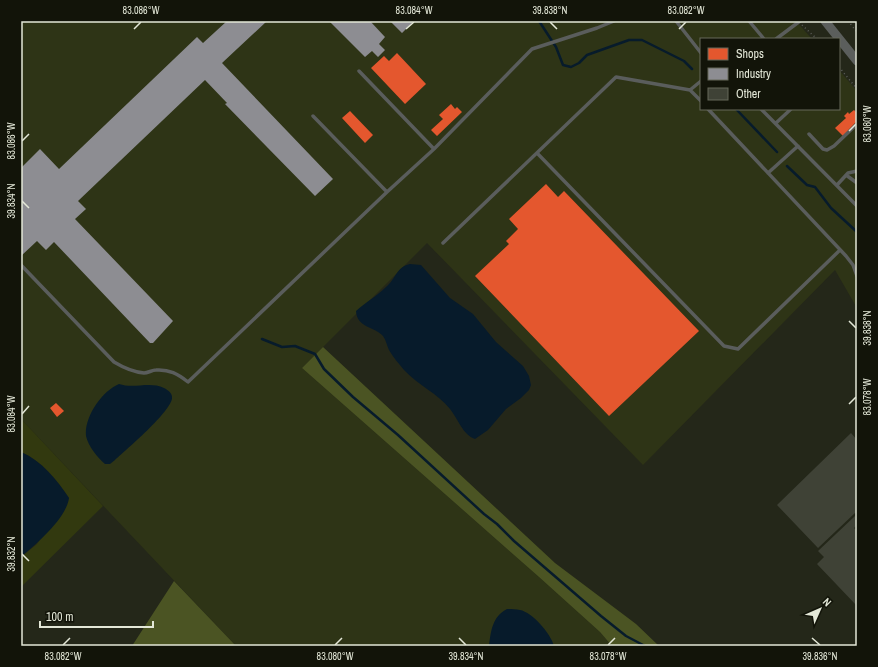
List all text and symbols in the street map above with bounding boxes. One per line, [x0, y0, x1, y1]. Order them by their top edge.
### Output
text: 83.086°W [123, 4, 160, 17]
text: 83.084°W [396, 4, 433, 17]
text: 39.838°N [533, 4, 568, 17]
text: 83.082°W [668, 4, 705, 17]
legend [700, 38, 840, 110]
text: Shops [736, 46, 764, 62]
text: Industry [736, 66, 771, 82]
text: Other [736, 86, 761, 102]
text: 83.080°W [861, 105, 874, 142]
text: 83.086°W [5, 122, 18, 159]
text: 39.834°N [5, 183, 18, 219]
text: 39.838°N [861, 310, 874, 346]
text: 83.078°W [861, 378, 874, 415]
text: 83.084°W [5, 395, 18, 432]
text: 39.832°N [5, 536, 18, 572]
north arrow [800, 589, 840, 629]
text: N [820, 595, 834, 609]
scale bar [40, 603, 153, 629]
text: 100 m [46, 609, 73, 625]
text: 83.082°W [45, 650, 82, 663]
text: 83.080°W [317, 650, 354, 663]
text: 39.834°N [449, 650, 484, 663]
text: 83.078°W [590, 650, 627, 663]
text: 39.836°N [803, 650, 838, 663]

